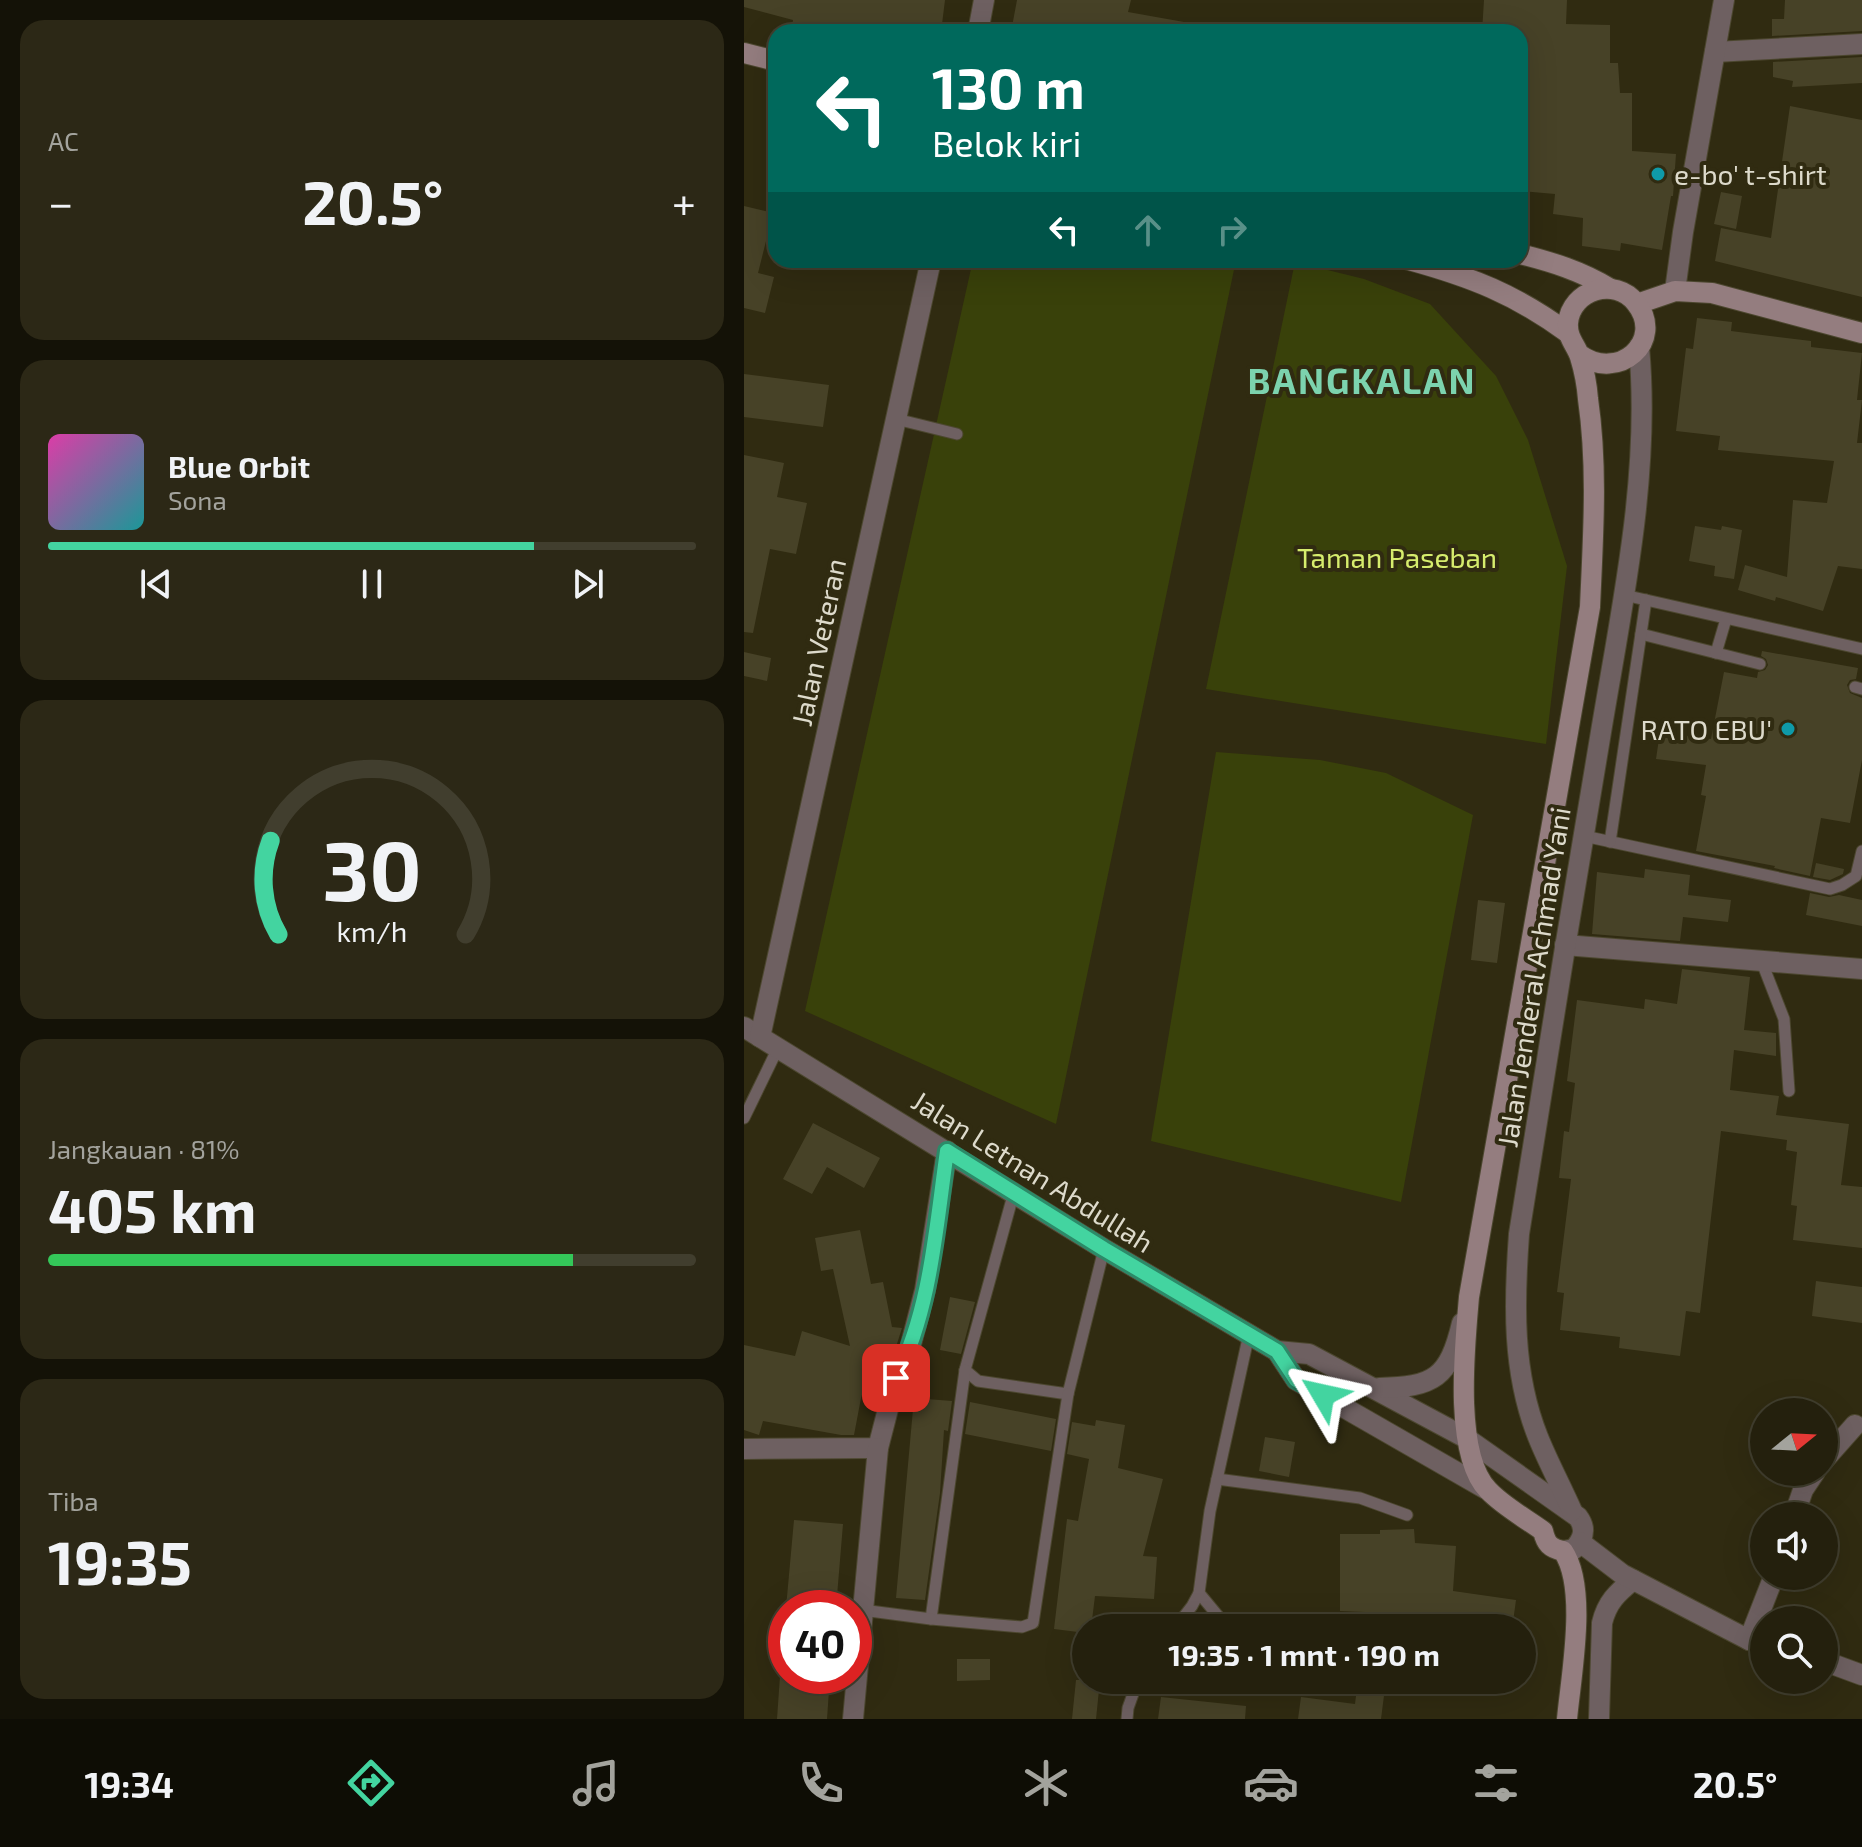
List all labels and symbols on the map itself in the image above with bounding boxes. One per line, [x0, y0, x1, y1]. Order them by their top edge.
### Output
place label: e-bo' t-shirt [1674, 157, 1827, 191]
marker: e-bo' t-shirt [1649, 165, 1667, 183]
district label: BANGKALAN [1248, 358, 1477, 401]
park label: Taman Paseban [1297, 540, 1497, 574]
street label: Jalan Veteran [784, 555, 852, 729]
place label: RATO EBU' [1641, 712, 1772, 746]
marker: RATO EBU' [1779, 720, 1797, 738]
street label: Jalan Jenderal Achmad Yani [1489, 804, 1577, 1150]
street label: Jalan Letnan Abdullah [906, 1083, 1160, 1259]
pin [862, 1344, 930, 1412]
position arrow [1281, 1353, 1365, 1437]
north arrow [1750, 1398, 1838, 1486]
speed limit sign: 40 [768, 1590, 872, 1694]

